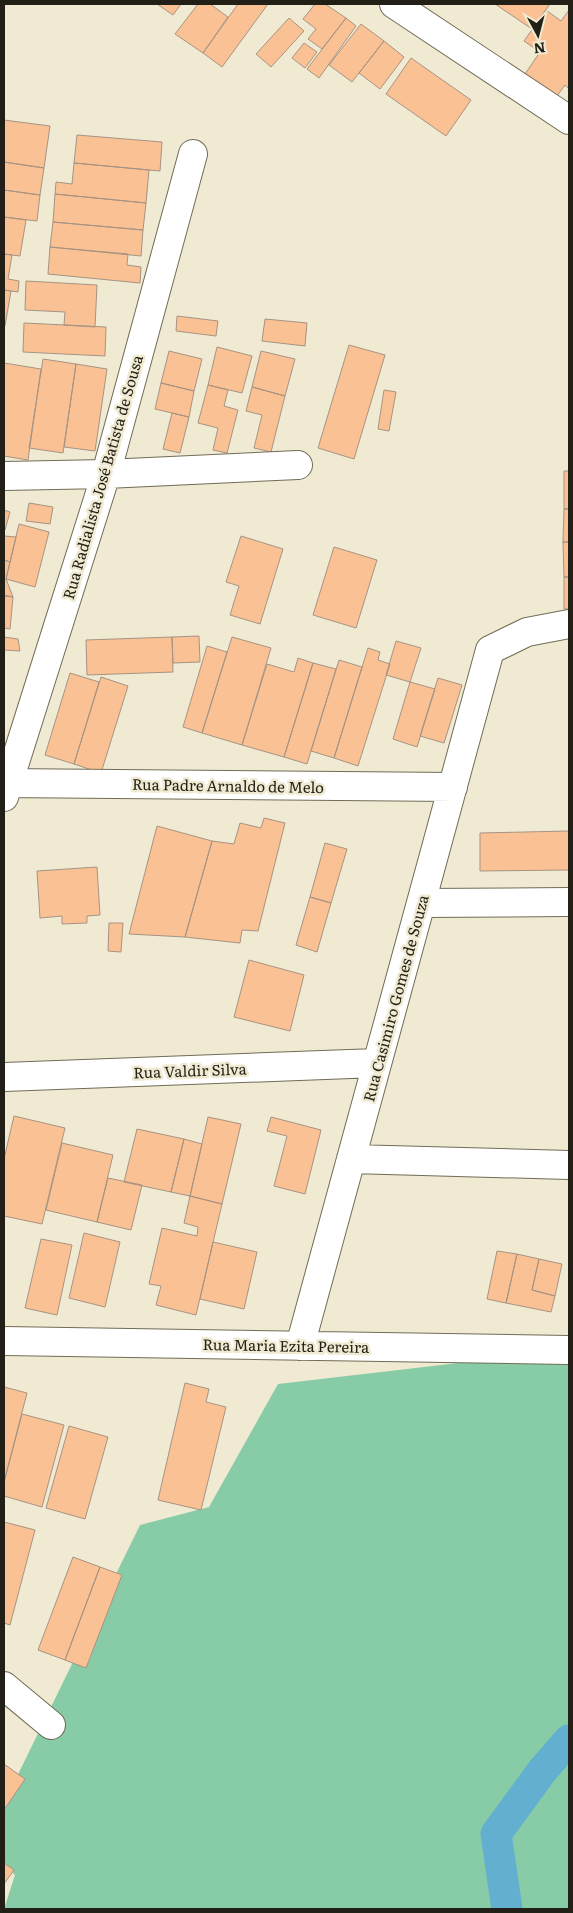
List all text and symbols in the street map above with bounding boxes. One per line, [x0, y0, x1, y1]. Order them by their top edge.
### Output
north arrow [513, 10, 563, 60]
text: N [532, 38, 547, 60]
street label: Rua Radialista José Batista de Sousa [56, 351, 148, 602]
street label: Rua Padre Arnaldo de Melo [132, 772, 324, 798]
street label: Rua Casimiro Gomes de Souza [356, 891, 434, 1104]
street label: Rua Valdir Silva [133, 1056, 248, 1083]
street label: Rua Maria Ezita Pereira [202, 1332, 370, 1358]

